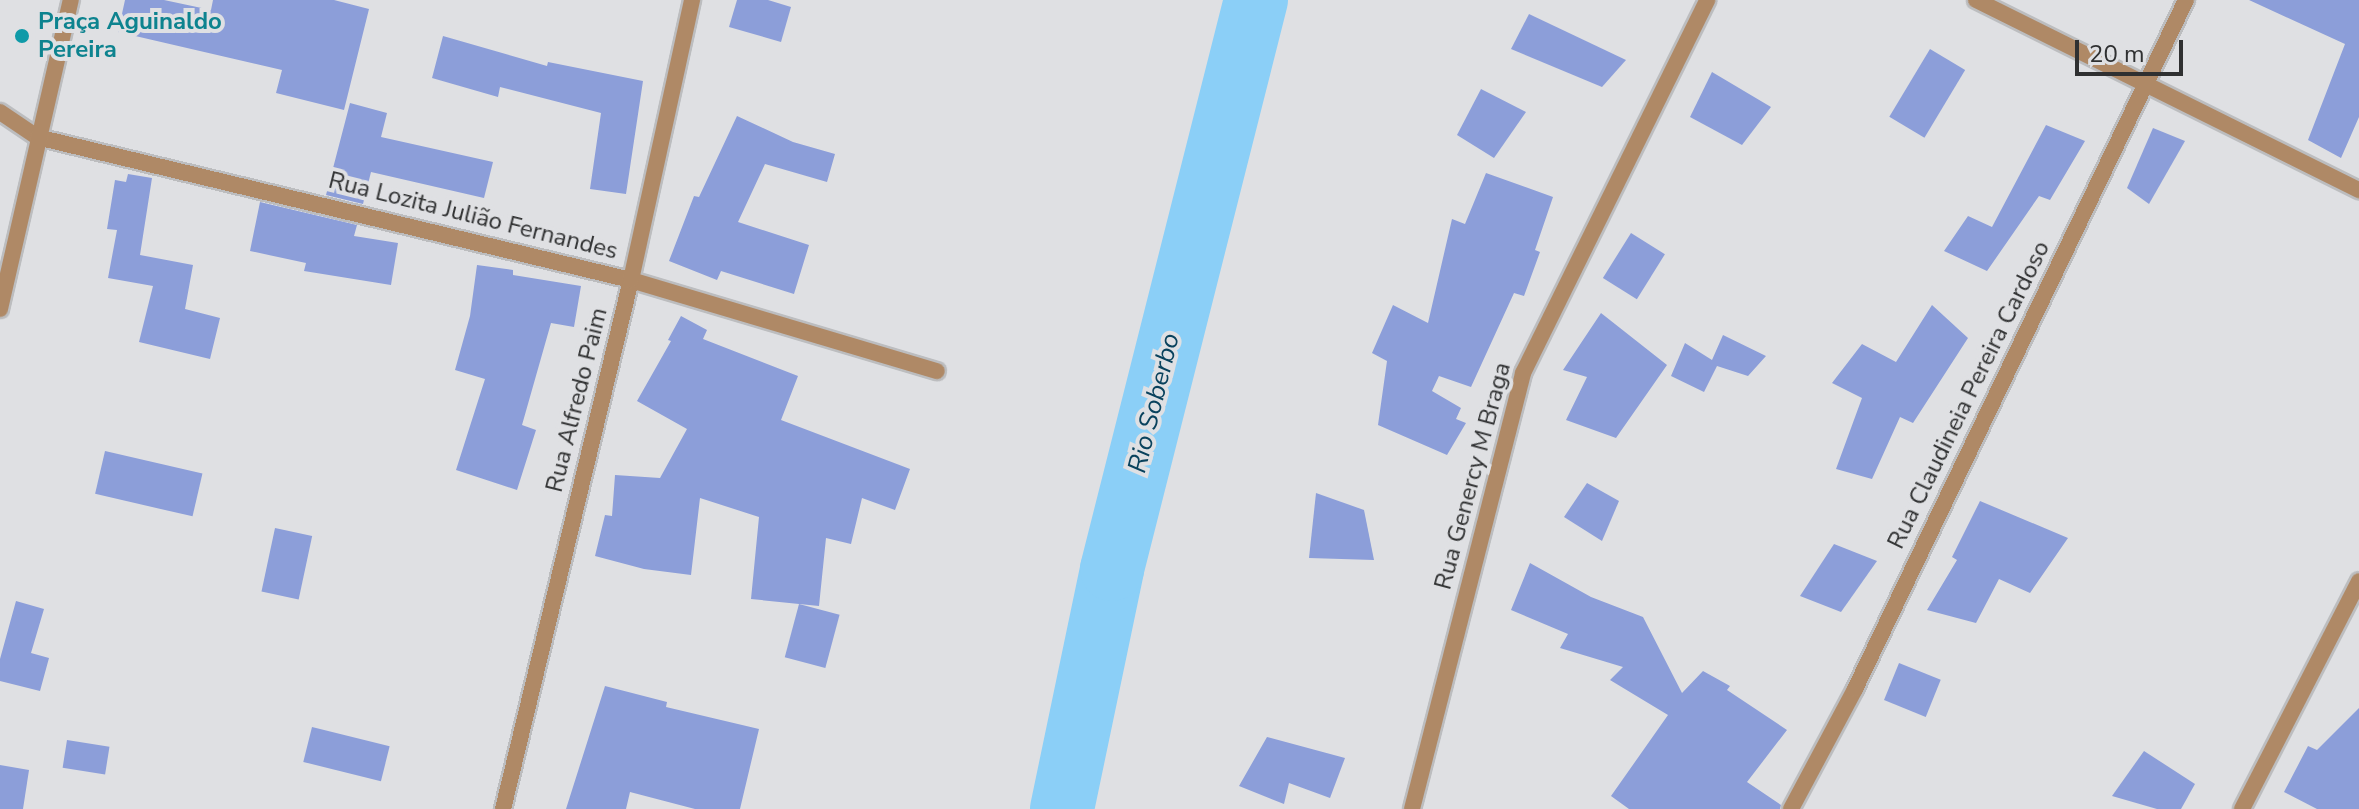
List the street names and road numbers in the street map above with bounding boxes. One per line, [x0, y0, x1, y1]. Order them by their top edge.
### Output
street label: Rua Lozita Julião Fernandes [325, 166, 621, 266]
street label: Rua Claudineia Pereira Cardoso [1882, 236, 2056, 554]
street label: Rua Alfredo Paim [540, 305, 614, 495]
street label: Rua Genercy M Braga [1429, 359, 1517, 593]

